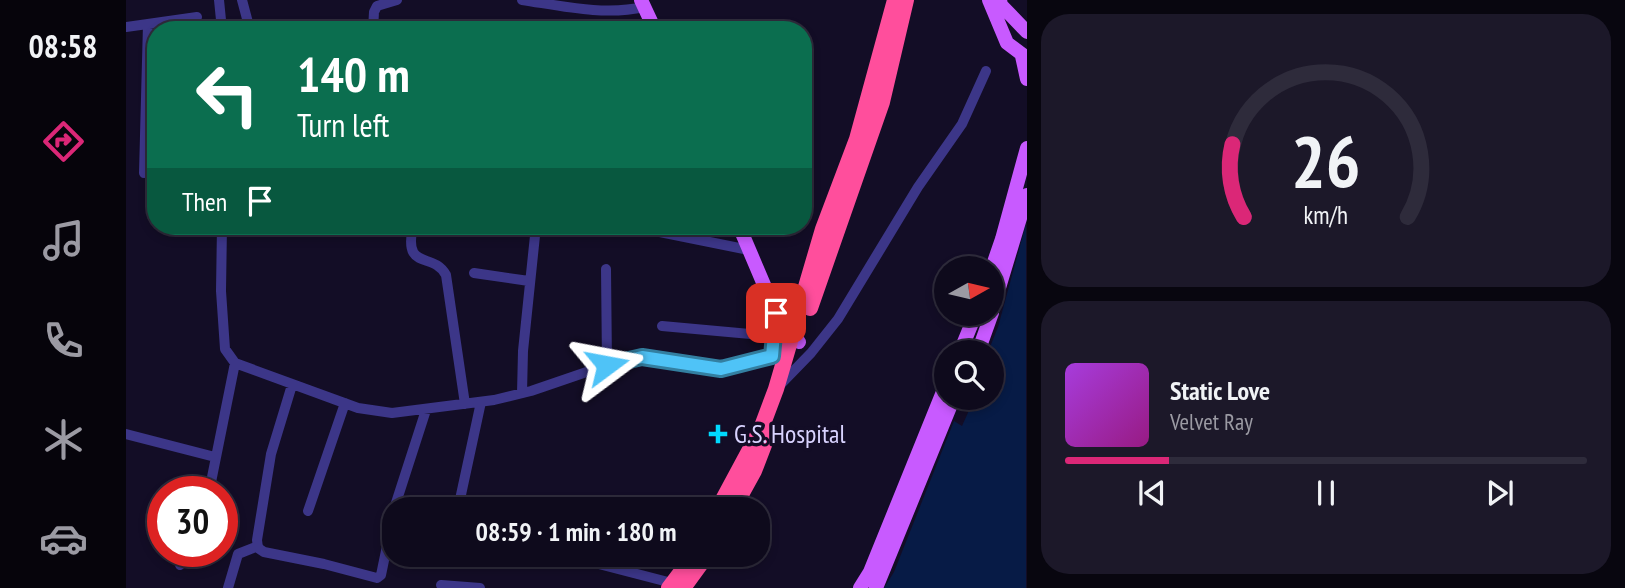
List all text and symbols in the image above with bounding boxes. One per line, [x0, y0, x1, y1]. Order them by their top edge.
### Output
text: 08:58 [28, 25, 98, 67]
text: 140 m [297, 42, 410, 106]
icon: left [182, 49, 273, 140]
text: Turn left [297, 104, 389, 146]
text: 26 [1291, 113, 1361, 207]
icon: directions [39, 117, 88, 166]
icon: arrive [241, 182, 279, 220]
text: Then [182, 185, 227, 218]
text: km/h [1304, 198, 1348, 230]
icon: music [39, 216, 88, 265]
north arrow [934, 256, 1004, 326]
map controls [934, 256, 1004, 410]
pin [746, 283, 806, 343]
icon: arrive [757, 294, 795, 332]
icon: phone [39, 316, 88, 365]
position arrow [570, 328, 644, 402]
button: search [934, 340, 1004, 410]
text: Static Love [1170, 374, 1270, 407]
text: Velvet Ray [1170, 407, 1253, 436]
icon: climate [39, 415, 88, 464]
place label: G.S. Hospital [734, 417, 846, 450]
marker: G.S. Hospital [708, 424, 728, 444]
icon: previous [1133, 474, 1171, 512]
icon: pause [1307, 474, 1345, 512]
icon: next [1481, 474, 1519, 512]
speed limit sign: 30 [147, 476, 238, 567]
icon: car [39, 514, 88, 563]
text: 08:59 · 1 min · 180 m [476, 515, 676, 548]

